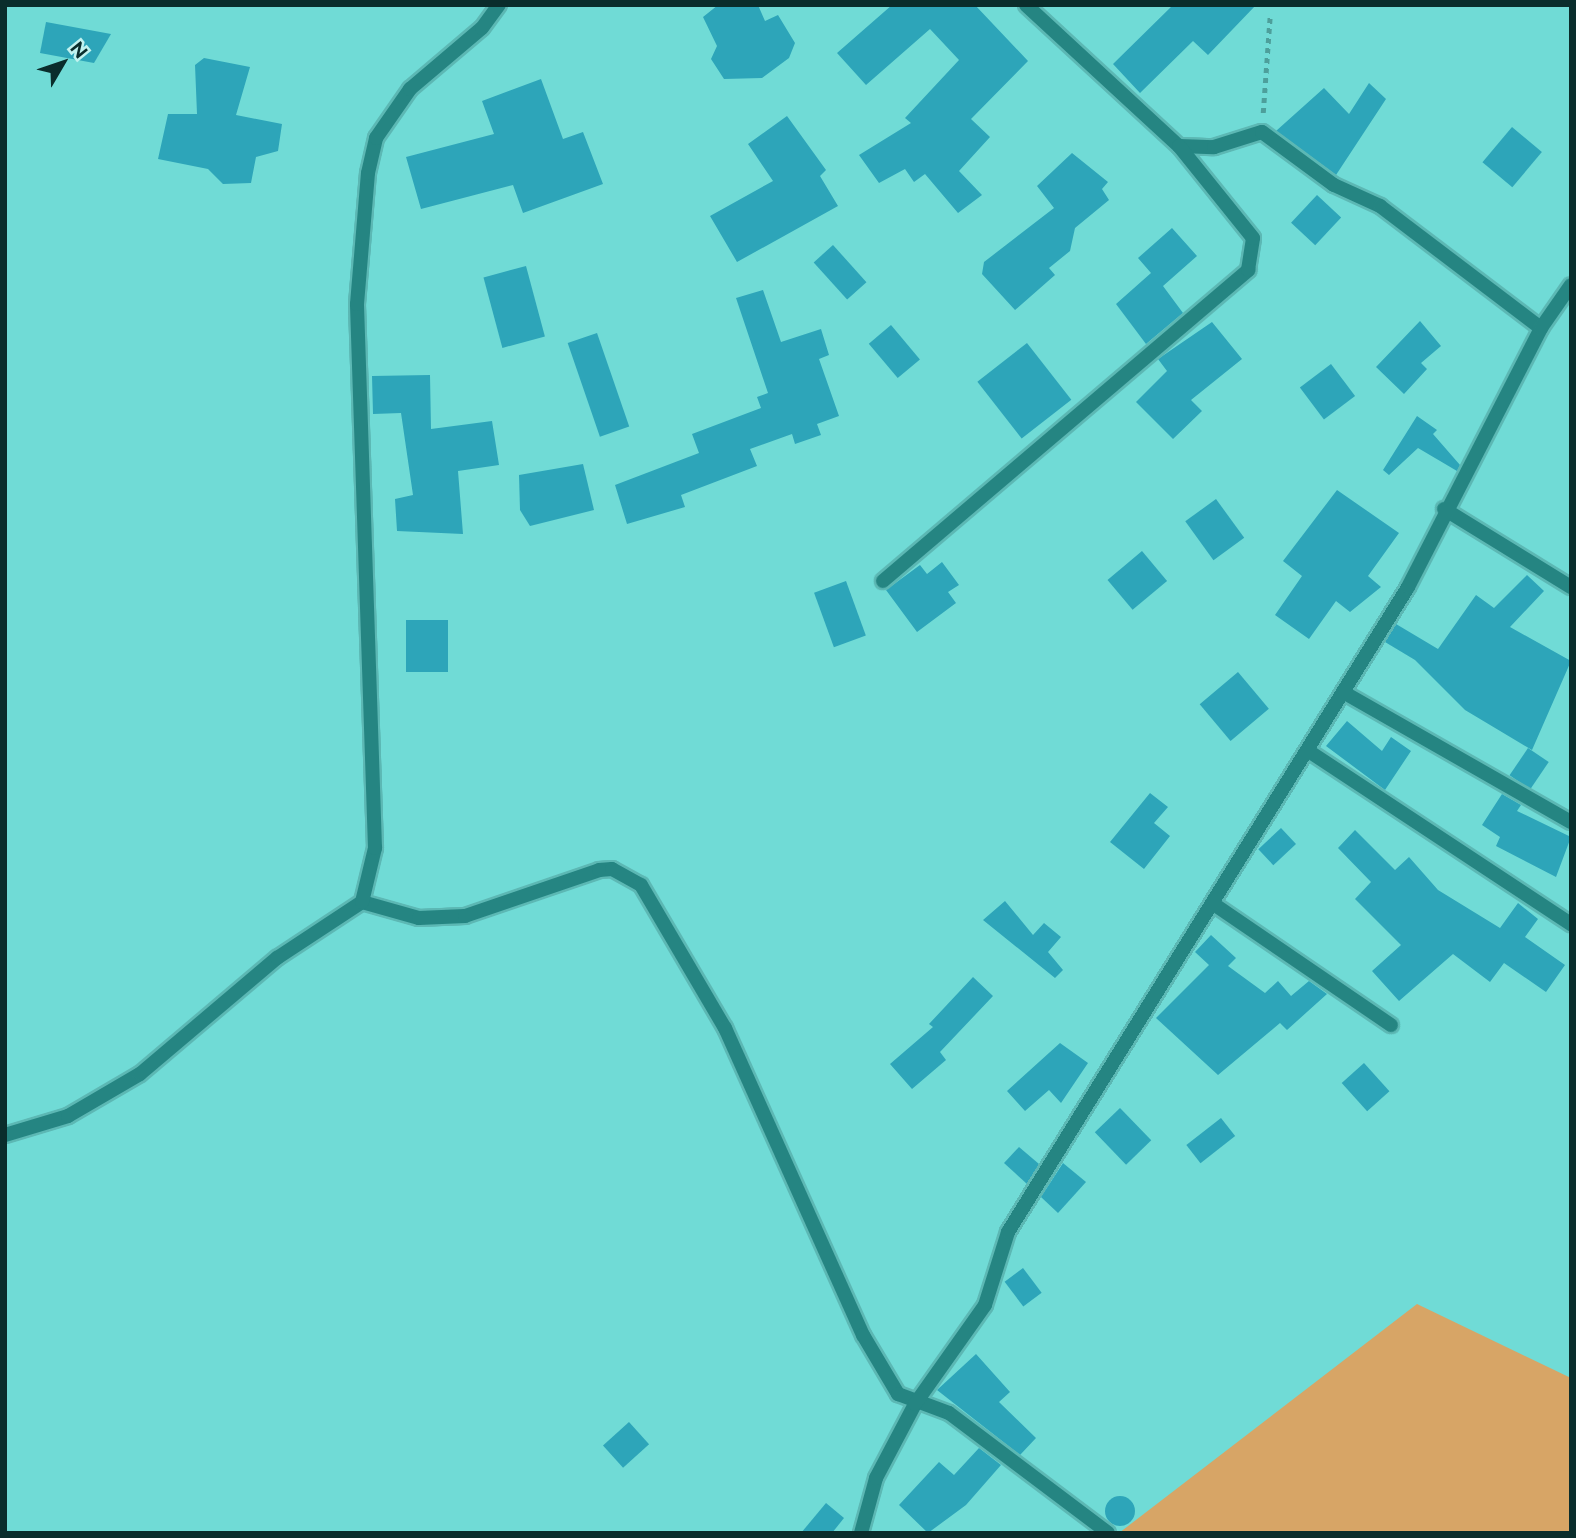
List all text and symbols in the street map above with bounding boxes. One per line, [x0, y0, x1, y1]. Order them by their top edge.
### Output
north arrow [28, 28, 98, 98]
text: N [66, 37, 92, 62]

